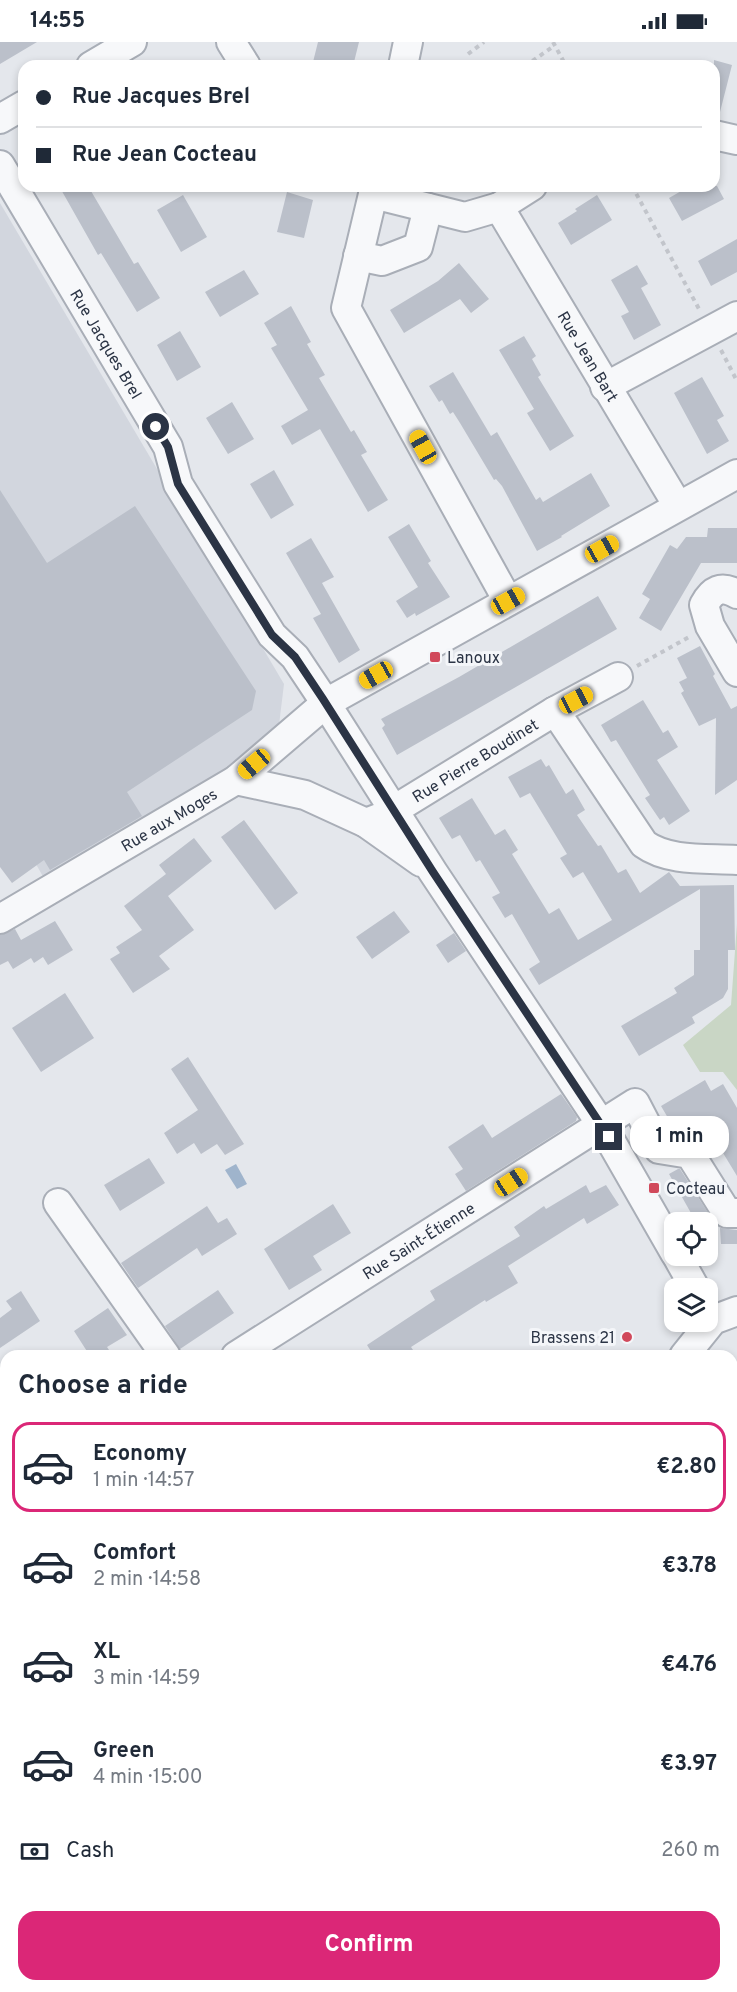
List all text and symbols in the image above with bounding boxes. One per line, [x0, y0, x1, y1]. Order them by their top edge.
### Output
text: 14:55 [30, 8, 85, 35]
text: Rue Jacques Brel [72, 84, 250, 111]
text: Rue Jean Cocteau [72, 142, 257, 169]
street label: Rue Jacques Brel [64, 286, 145, 403]
street label: Rue Jean Bart [552, 308, 621, 406]
route start [142, 413, 169, 440]
car [406, 427, 440, 467]
car [582, 532, 622, 566]
car [488, 584, 528, 618]
place label: Lanoux [447, 649, 500, 669]
marker: Lanoux [428, 650, 442, 664]
car [356, 658, 396, 692]
car [556, 684, 596, 716]
street label: Rue Pierre Boudinet [409, 716, 543, 808]
car [234, 746, 274, 782]
street label: Rue aux Moges [118, 785, 222, 857]
callout: 1 min [630, 1116, 729, 1158]
route end [595, 1123, 622, 1150]
text: 1 min [655, 1124, 704, 1150]
car [491, 1165, 531, 1199]
place label: Cocteau [666, 1180, 725, 1200]
marker: Cocteau [647, 1181, 661, 1195]
street label: Rue Saint-Étienne [360, 1199, 479, 1285]
map controls [664, 1212, 718, 1332]
button: locate [664, 1212, 718, 1266]
button: layers [664, 1278, 718, 1332]
place label: Brassens 21 [531, 1329, 615, 1349]
marker: Brassens 21 [620, 1330, 634, 1344]
text: Choose a ride [18, 1369, 188, 1403]
icon: car [21, 1440, 75, 1494]
text: Economy [93, 1441, 187, 1468]
text: €2.80 [656, 1454, 717, 1481]
text: 1 min · 14:57 [93, 1468, 194, 1494]
icon: car [21, 1539, 75, 1593]
text: Comfort [93, 1540, 176, 1567]
text: €3.78 [662, 1553, 717, 1580]
text: 2 min · 14:58 [93, 1567, 201, 1593]
icon: car [21, 1638, 75, 1692]
text: XL [93, 1639, 120, 1666]
text: €4.76 [661, 1652, 717, 1679]
text: 3 min · 14:59 [93, 1666, 201, 1692]
icon: car [21, 1737, 75, 1791]
text: Green [93, 1738, 155, 1765]
text: €3.97 [660, 1751, 717, 1778]
text: 4 min · 15:00 [93, 1765, 203, 1791]
icon: cash [18, 1835, 51, 1868]
text: Cash [66, 1838, 115, 1865]
text: 260 m [661, 1838, 720, 1864]
button: Confirm [18, 1911, 720, 1980]

